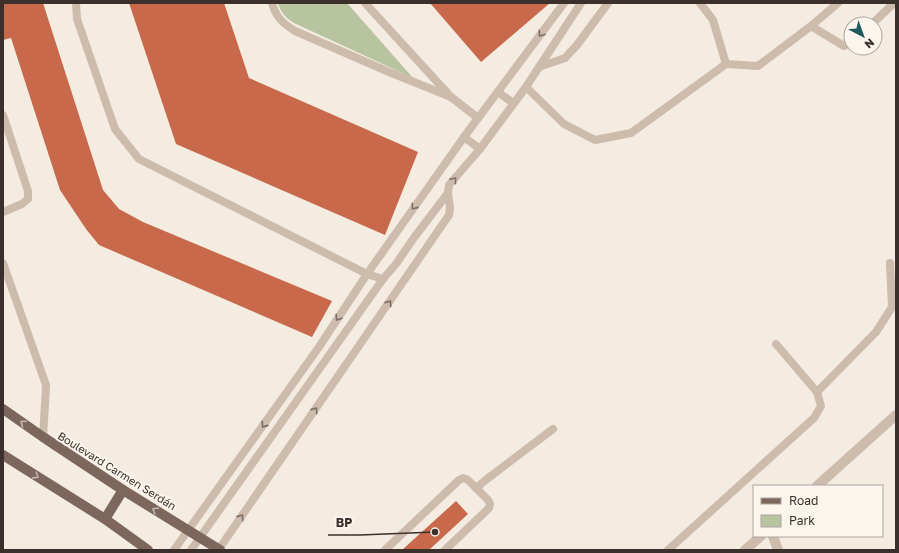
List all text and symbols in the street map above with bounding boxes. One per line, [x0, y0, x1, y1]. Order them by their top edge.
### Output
north arrow [843, 16, 883, 56]
one-way arrow [538, 30, 545, 37]
text: N [862, 36, 877, 52]
one-way arrow [449, 177, 456, 184]
one-way arrow [411, 203, 419, 210]
one-way arrow [384, 300, 391, 307]
one-way arrow [335, 314, 343, 321]
one-way arrow [310, 407, 318, 414]
one-way arrow [20, 420, 27, 428]
one-way arrow [262, 420, 269, 427]
street label: Boulevard Carmen Serdán [56, 429, 179, 512]
one-way arrow [32, 471, 39, 479]
legend [753, 485, 883, 537]
text: Road [789, 493, 818, 508]
one-way arrow [152, 507, 159, 514]
callout: BP [328, 511, 360, 535]
text: Park [789, 513, 815, 528]
one-way arrow [236, 514, 243, 521]
text: BP [336, 515, 352, 530]

